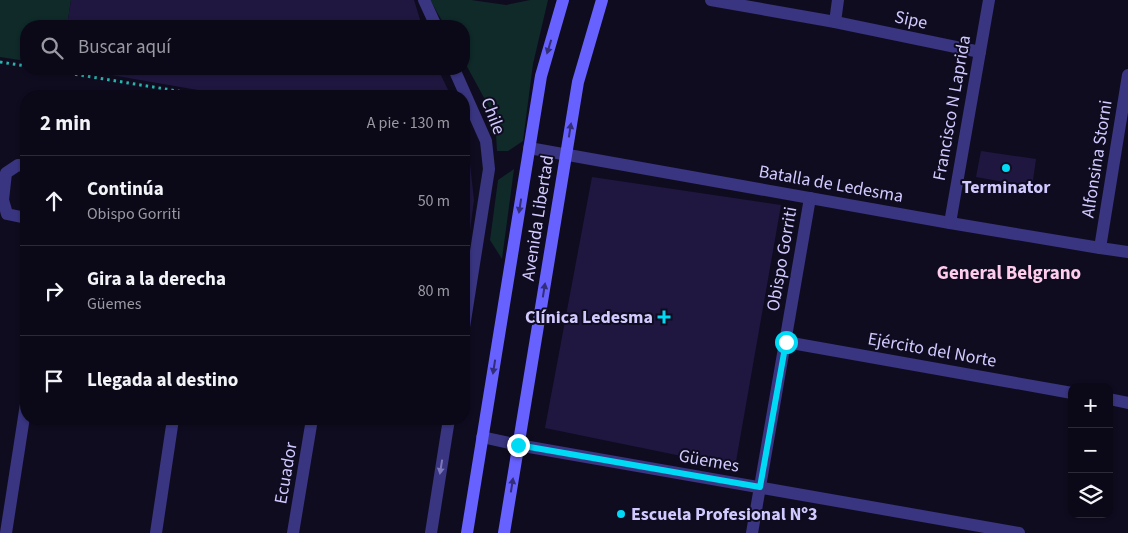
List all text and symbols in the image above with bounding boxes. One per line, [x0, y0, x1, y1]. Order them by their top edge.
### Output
street label: Sipe [892, 4, 930, 36]
search box [20, 20, 470, 75]
street label: Francisco N Laprida [927, 33, 977, 183]
icon: search [38, 34, 66, 62]
text: Buscar aquí [78, 34, 171, 61]
one-way arrow [545, 39, 553, 54]
street label: Chile [475, 94, 512, 138]
street label: Alfonsina Storni [1075, 98, 1119, 220]
text: 2 min [40, 108, 91, 138]
text: A pie · 130 m [367, 112, 450, 134]
one-way arrow [567, 121, 575, 137]
street label: Avenida Libertad [516, 153, 560, 283]
street label: Batalla de Ledesma [757, 159, 905, 209]
marker: Terminator [1000, 162, 1012, 174]
place label: Terminator [962, 175, 1051, 200]
text: Continúa [87, 176, 164, 203]
icon: ahead [40, 187, 68, 215]
text: 50 m [418, 190, 450, 212]
one-way arrow [515, 199, 523, 215]
text: Obispo Gorriti [87, 203, 181, 225]
street label: Obispo Gorriti [761, 205, 803, 313]
district label: General Belgrano [937, 260, 1081, 287]
text: Gira a la derecha [87, 266, 226, 293]
icon: right [40, 277, 68, 305]
text: 80 m [418, 280, 450, 302]
one-way arrow [540, 282, 548, 298]
text: Güemes [87, 293, 141, 315]
place label: Clínica Ledesma [525, 305, 653, 330]
marker: Clínica Ledesma [657, 310, 671, 324]
street label: Ejército del Norte [866, 326, 998, 374]
route start [775, 331, 798, 354]
one-way arrow [489, 359, 497, 375]
icon: arrive [40, 367, 68, 395]
text: Llegada al destino [87, 367, 238, 394]
map controls [1068, 383, 1113, 518]
button: + [1068, 383, 1113, 428]
button: − [1068, 428, 1113, 473]
route end [507, 434, 530, 457]
street label: Ecuador [268, 439, 304, 506]
street label: Güemes [677, 443, 741, 479]
one-way arrow [437, 459, 445, 475]
button: layers [1068, 473, 1113, 518]
one-way arrow [508, 477, 516, 493]
place label: Escuela Profesional Nº3 [631, 502, 818, 527]
marker: Escuela Profesional Nº3 [615, 508, 627, 520]

